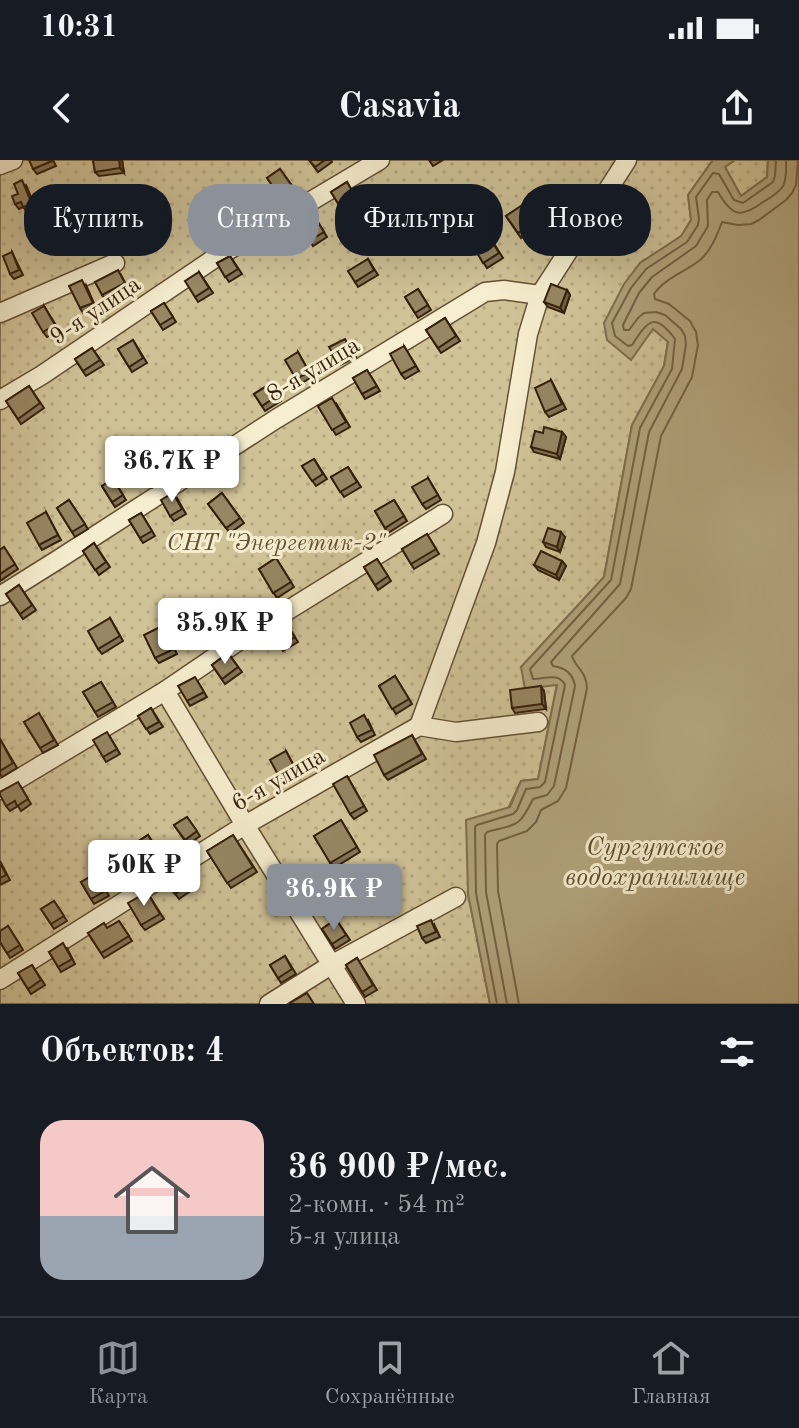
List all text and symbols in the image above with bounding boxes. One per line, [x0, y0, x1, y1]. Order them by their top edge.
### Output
text: 10:31 [40, 13, 118, 43]
icon: back [40, 86, 84, 130]
icon: share [715, 86, 759, 130]
text: Casavia [338, 90, 461, 126]
chip: Купить [24, 184, 172, 256]
chip: Снять [188, 184, 319, 256]
chip: Фильтры [335, 184, 503, 256]
chip: Новое [519, 184, 651, 256]
street label: 9-я улица [47, 273, 146, 351]
street label: 8-я улица [264, 334, 365, 408]
pin: 36.7K ₽ [98, 436, 246, 504]
text: 36.7K ₽ [123, 449, 221, 475]
park label: СHТ "Энергетик-2" [167, 532, 387, 556]
pin: 35.9K ₽ [151, 598, 299, 666]
text: 35.9K ₽ [176, 611, 274, 637]
street label: 6-я улица [228, 744, 330, 817]
water label: Сургутское водохранилище [565, 835, 745, 891]
pin: 50K ₽ [88, 840, 200, 908]
text: 50K ₽ [106, 853, 182, 879]
pin: 36.9K ₽ [260, 864, 408, 932]
text: 36.9K ₽ [285, 877, 383, 903]
icon: filters [715, 1030, 759, 1074]
text: Объектов: 4 [40, 1035, 225, 1069]
text: 36 900 ₽/мес. [288, 1151, 508, 1185]
icon: home [104, 1152, 200, 1248]
text: 2-комн. · 54 m² [288, 1192, 465, 1218]
text: 5-я улица [288, 1224, 400, 1250]
tab: Карта [88, 1336, 148, 1411]
tab: Сохранённые [325, 1336, 455, 1411]
tab: Главная [631, 1336, 711, 1411]

